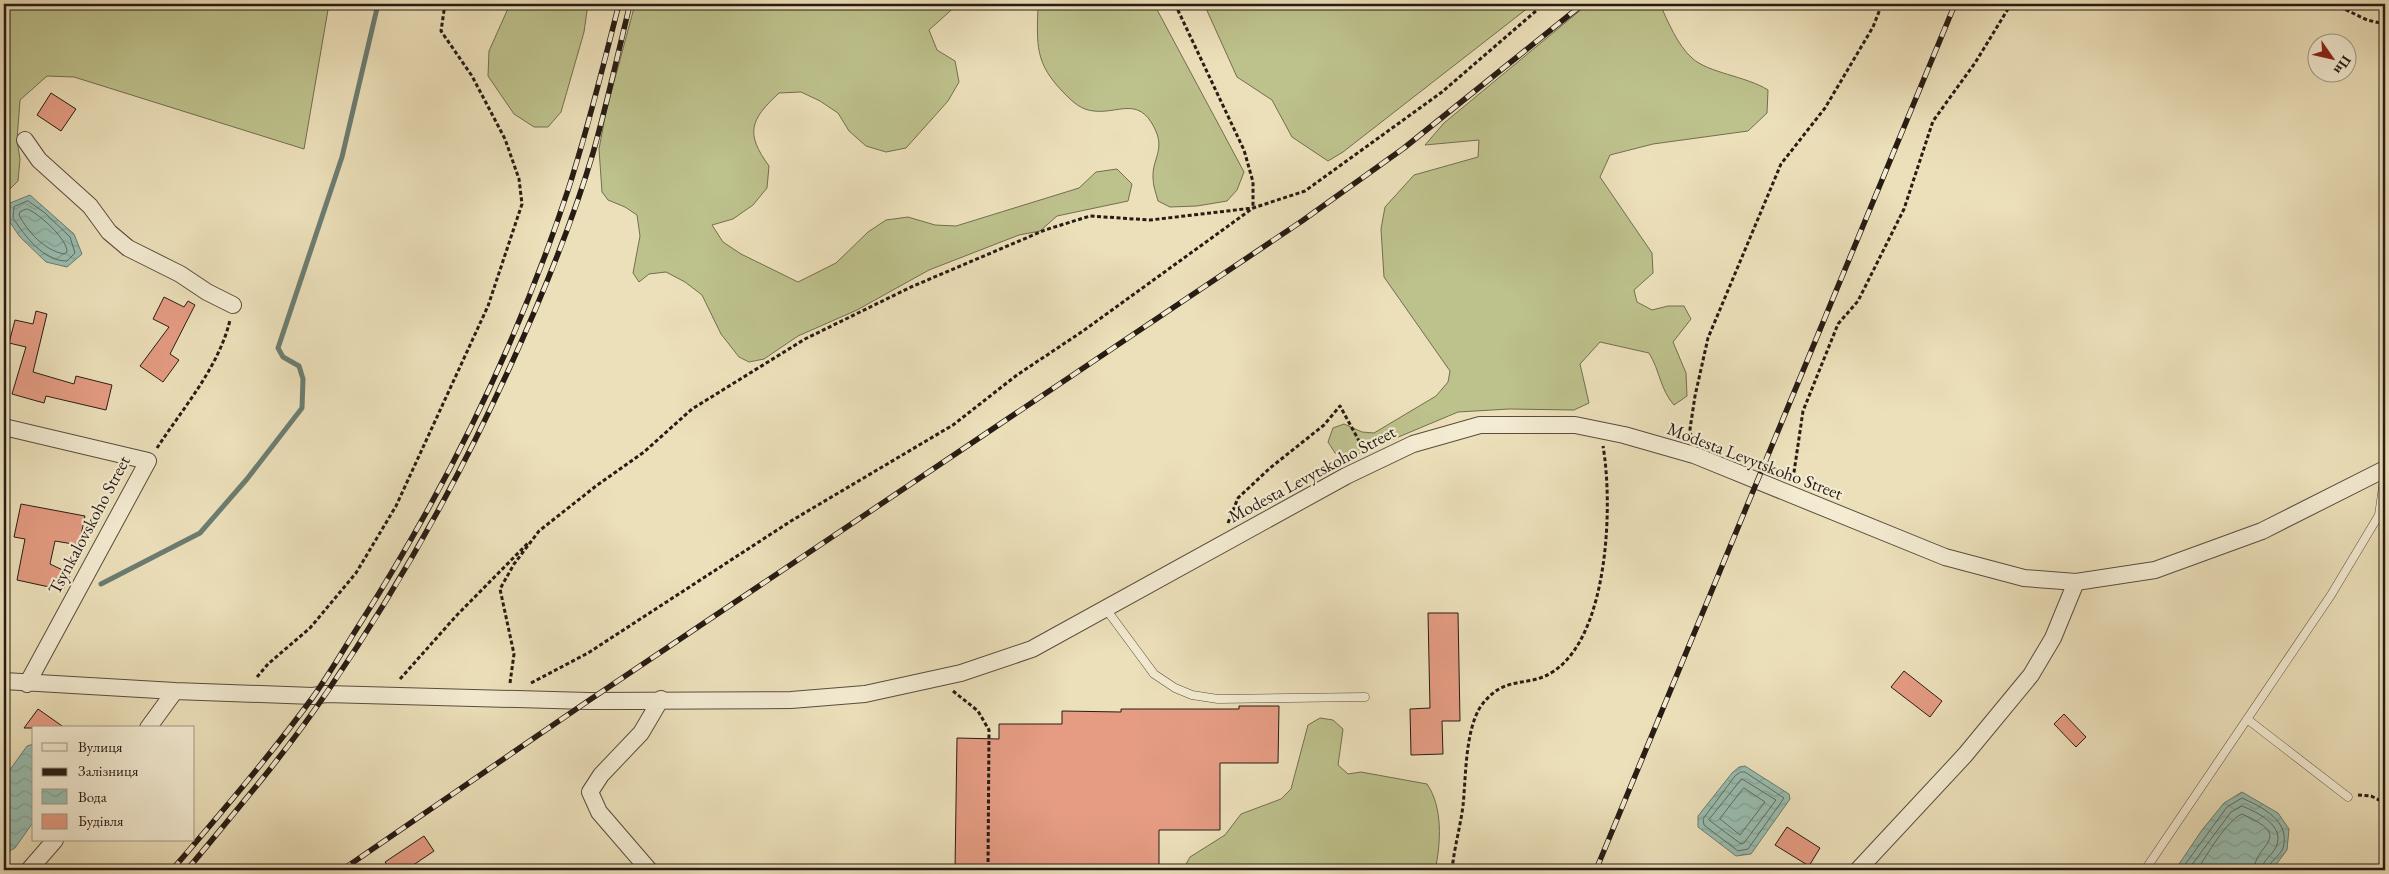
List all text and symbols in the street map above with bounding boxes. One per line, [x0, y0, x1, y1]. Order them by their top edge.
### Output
north arrow [2306, 32, 2356, 82]
text: Пн [2330, 52, 2356, 78]
street label: Modesta Levytskoho Street [1664, 416, 1847, 505]
street label: Modesta Levytskoho Street [1224, 420, 1400, 527]
street label: Tsynkalovskoho Street [42, 451, 135, 598]
legend [32, 726, 195, 842]
text: Вулиця [78, 737, 123, 756]
text: Залізниця [78, 761, 139, 780]
text: Вода [78, 787, 107, 806]
text: Будівля [78, 811, 124, 830]

